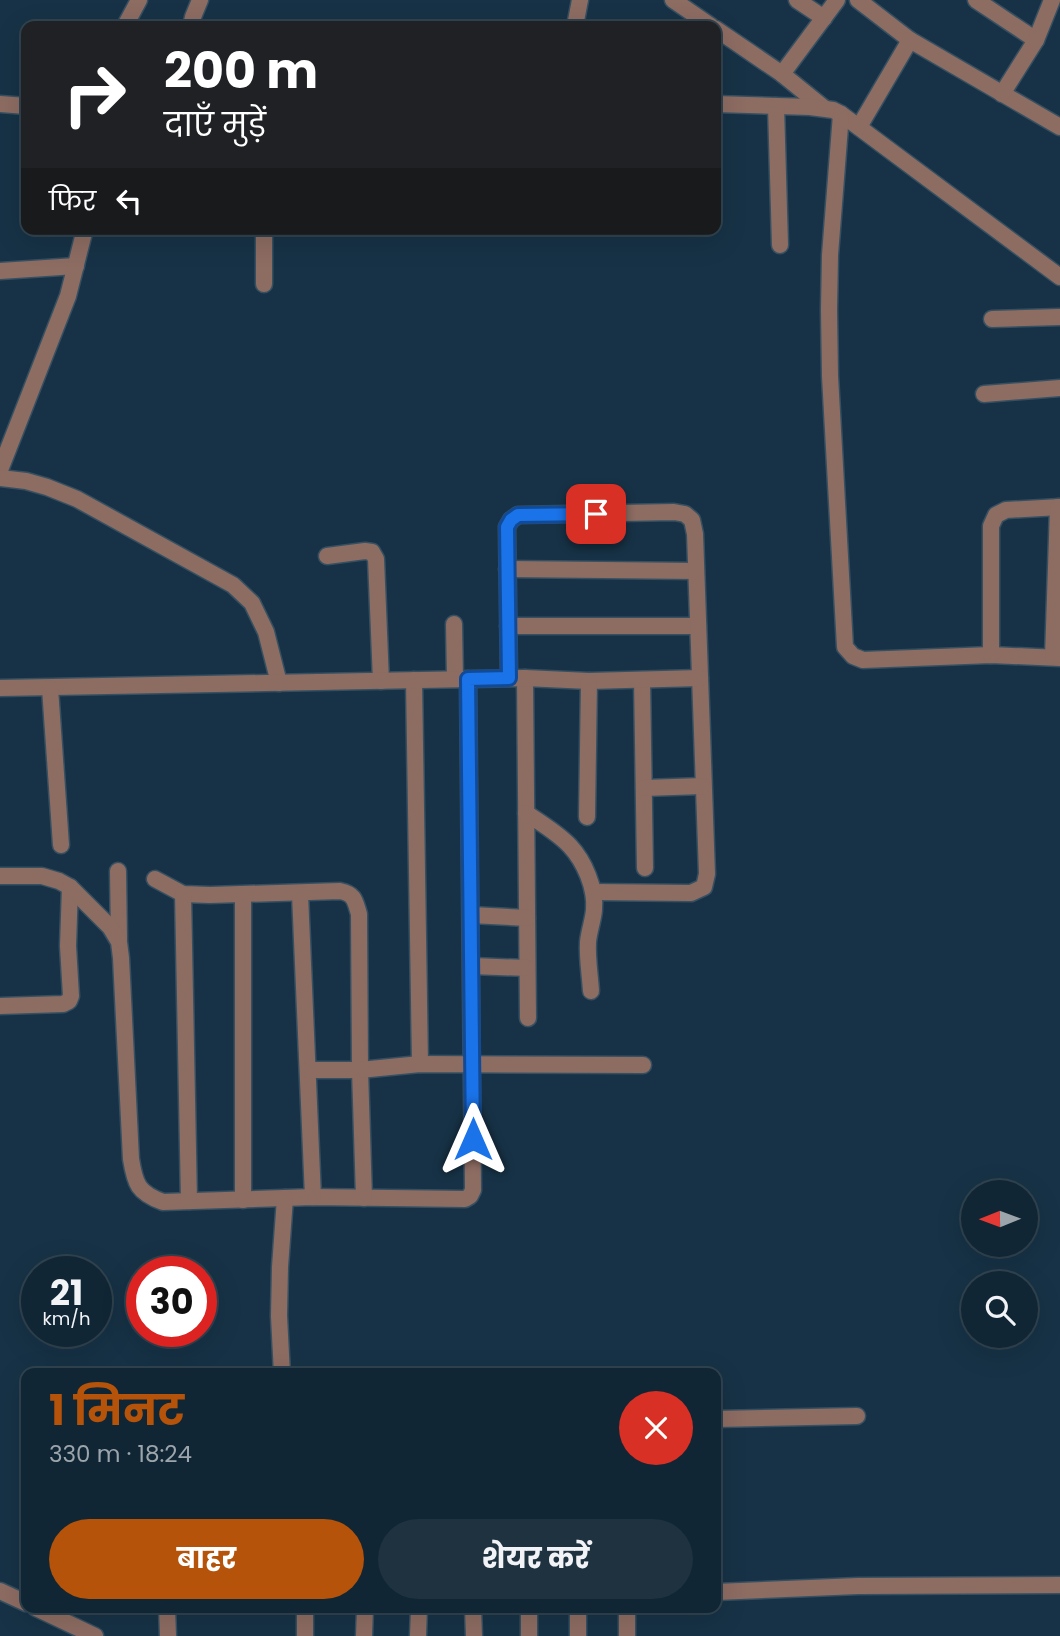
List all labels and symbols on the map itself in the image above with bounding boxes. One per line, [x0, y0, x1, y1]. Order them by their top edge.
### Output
pin [566, 484, 626, 544]
position arrow [436, 1102, 510, 1176]
north arrow [961, 1180, 1038, 1256]
speed limit sign: 30 [126, 1256, 217, 1347]

